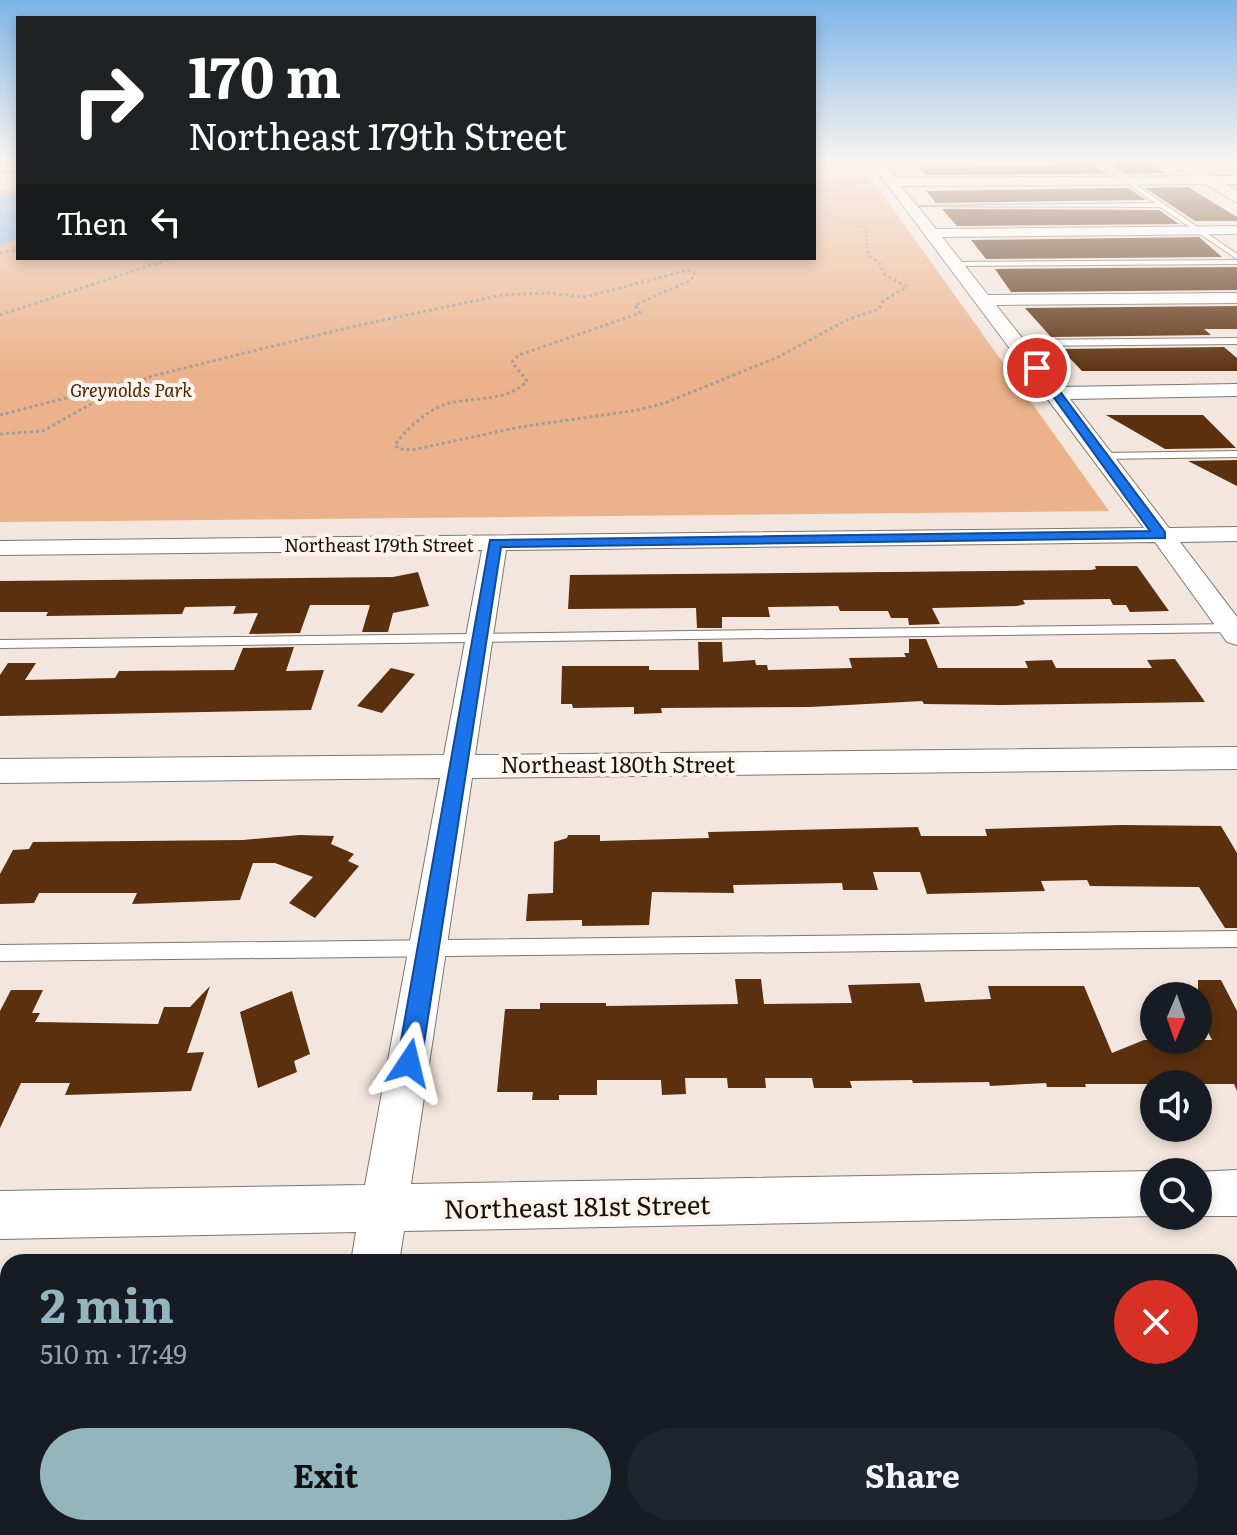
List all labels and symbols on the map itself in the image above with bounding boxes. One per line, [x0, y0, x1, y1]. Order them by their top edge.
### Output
pin [1003, 334, 1071, 402]
park label: Greynolds Park [70, 376, 192, 403]
street label: Northeast 179th Street [284, 531, 474, 558]
street label: Northeast 180th Street [501, 747, 735, 780]
north arrow [1140, 982, 1212, 1054]
position arrow [367, 1021, 451, 1105]
street label: Northeast 181st Street [443, 1183, 711, 1227]

